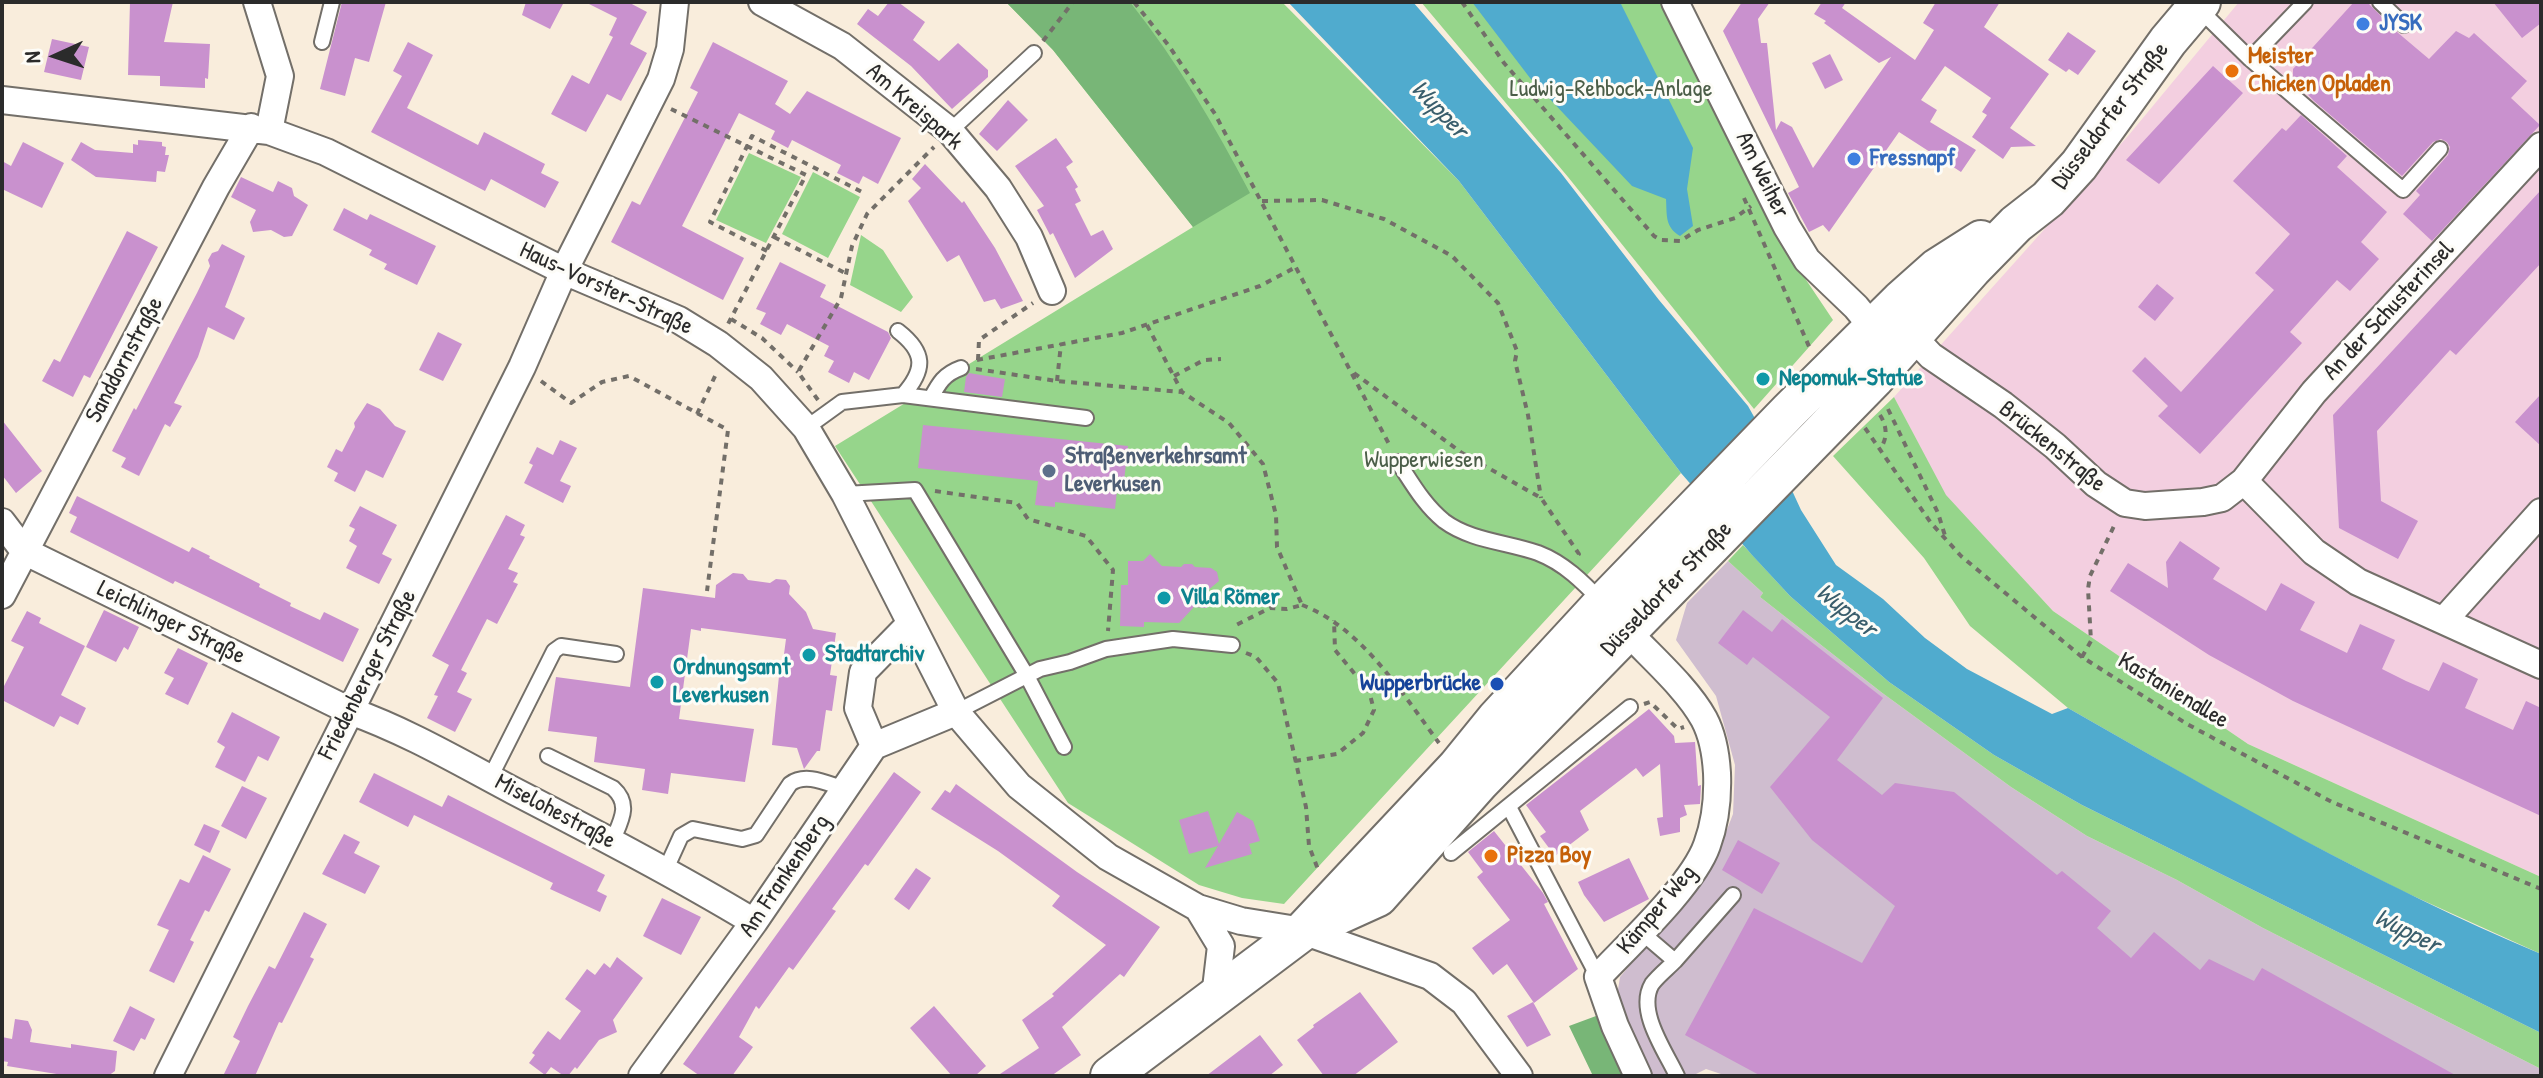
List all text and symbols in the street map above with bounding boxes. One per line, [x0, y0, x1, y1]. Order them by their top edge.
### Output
place label: JYSK [2379, 10, 2422, 38]
marker: JYSK [2354, 15, 2372, 33]
north arrow [16, 16, 96, 96]
street label: Düsseldorfer Straße [2046, 37, 2176, 195]
place label: Meister Chicken Opladen [2248, 43, 2391, 99]
text: N [17, 51, 47, 64]
street label: Am Kreispark [860, 57, 968, 157]
marker: Meister Chicken Opladen [2223, 62, 2241, 80]
water label: Wupper [1404, 74, 1474, 146]
park label: Ludwig-Rehbock-Anlage [1510, 76, 1712, 104]
street label: Am Weiher [1729, 127, 1795, 223]
place label: Fressnapf [1870, 145, 1955, 173]
marker: Fressnapf [1845, 150, 1863, 168]
street label: Haus-Vorster-Straße [515, 236, 697, 342]
street label: An der Schusterinsel [2317, 236, 2461, 386]
street label: Sanddornstraße [80, 292, 170, 428]
place label: Nepomuk-Statue [1779, 365, 1923, 393]
marker: Nepomuk-Statue [1754, 370, 1772, 388]
street label: Brückenstraße [1993, 395, 2111, 499]
place label: Straßenverkehrsamt Leverkusen [1065, 443, 1246, 499]
park label: Wupperwiesen [1364, 447, 1484, 475]
marker: Straßenverkehrsamt Leverkusen [1040, 462, 1058, 480]
street label: Düsseldorfer Straße [1595, 515, 1739, 663]
street label: Leichlinger Straße [92, 575, 250, 671]
water label: Wupper [1809, 577, 1883, 645]
place label: Villa Römer [1180, 584, 1280, 612]
street label: Friedenberger Straße [313, 585, 423, 765]
marker: Villa Römer [1155, 589, 1173, 607]
place label: Stadtarchiv [825, 641, 924, 669]
marker: Stadtarchiv [800, 646, 818, 664]
street label: Kastanienallee [2112, 647, 2234, 735]
place label: Ordnungsamt Leverkusen [673, 654, 790, 710]
place label: Wupperbrücke [1360, 670, 1481, 698]
marker: Ordnungsamt Leverkusen [648, 673, 666, 691]
marker: Wupperbrücke [1488, 675, 1506, 693]
street label: Miselohestraße [490, 768, 620, 856]
street label: Am Frankenberg [733, 809, 837, 943]
place label: Pizza Boy [1507, 842, 1591, 870]
marker: Pizza Boy [1482, 847, 1500, 865]
street label: Kämper Weg [1611, 859, 1703, 961]
water label: Wupper [2369, 902, 2445, 962]

